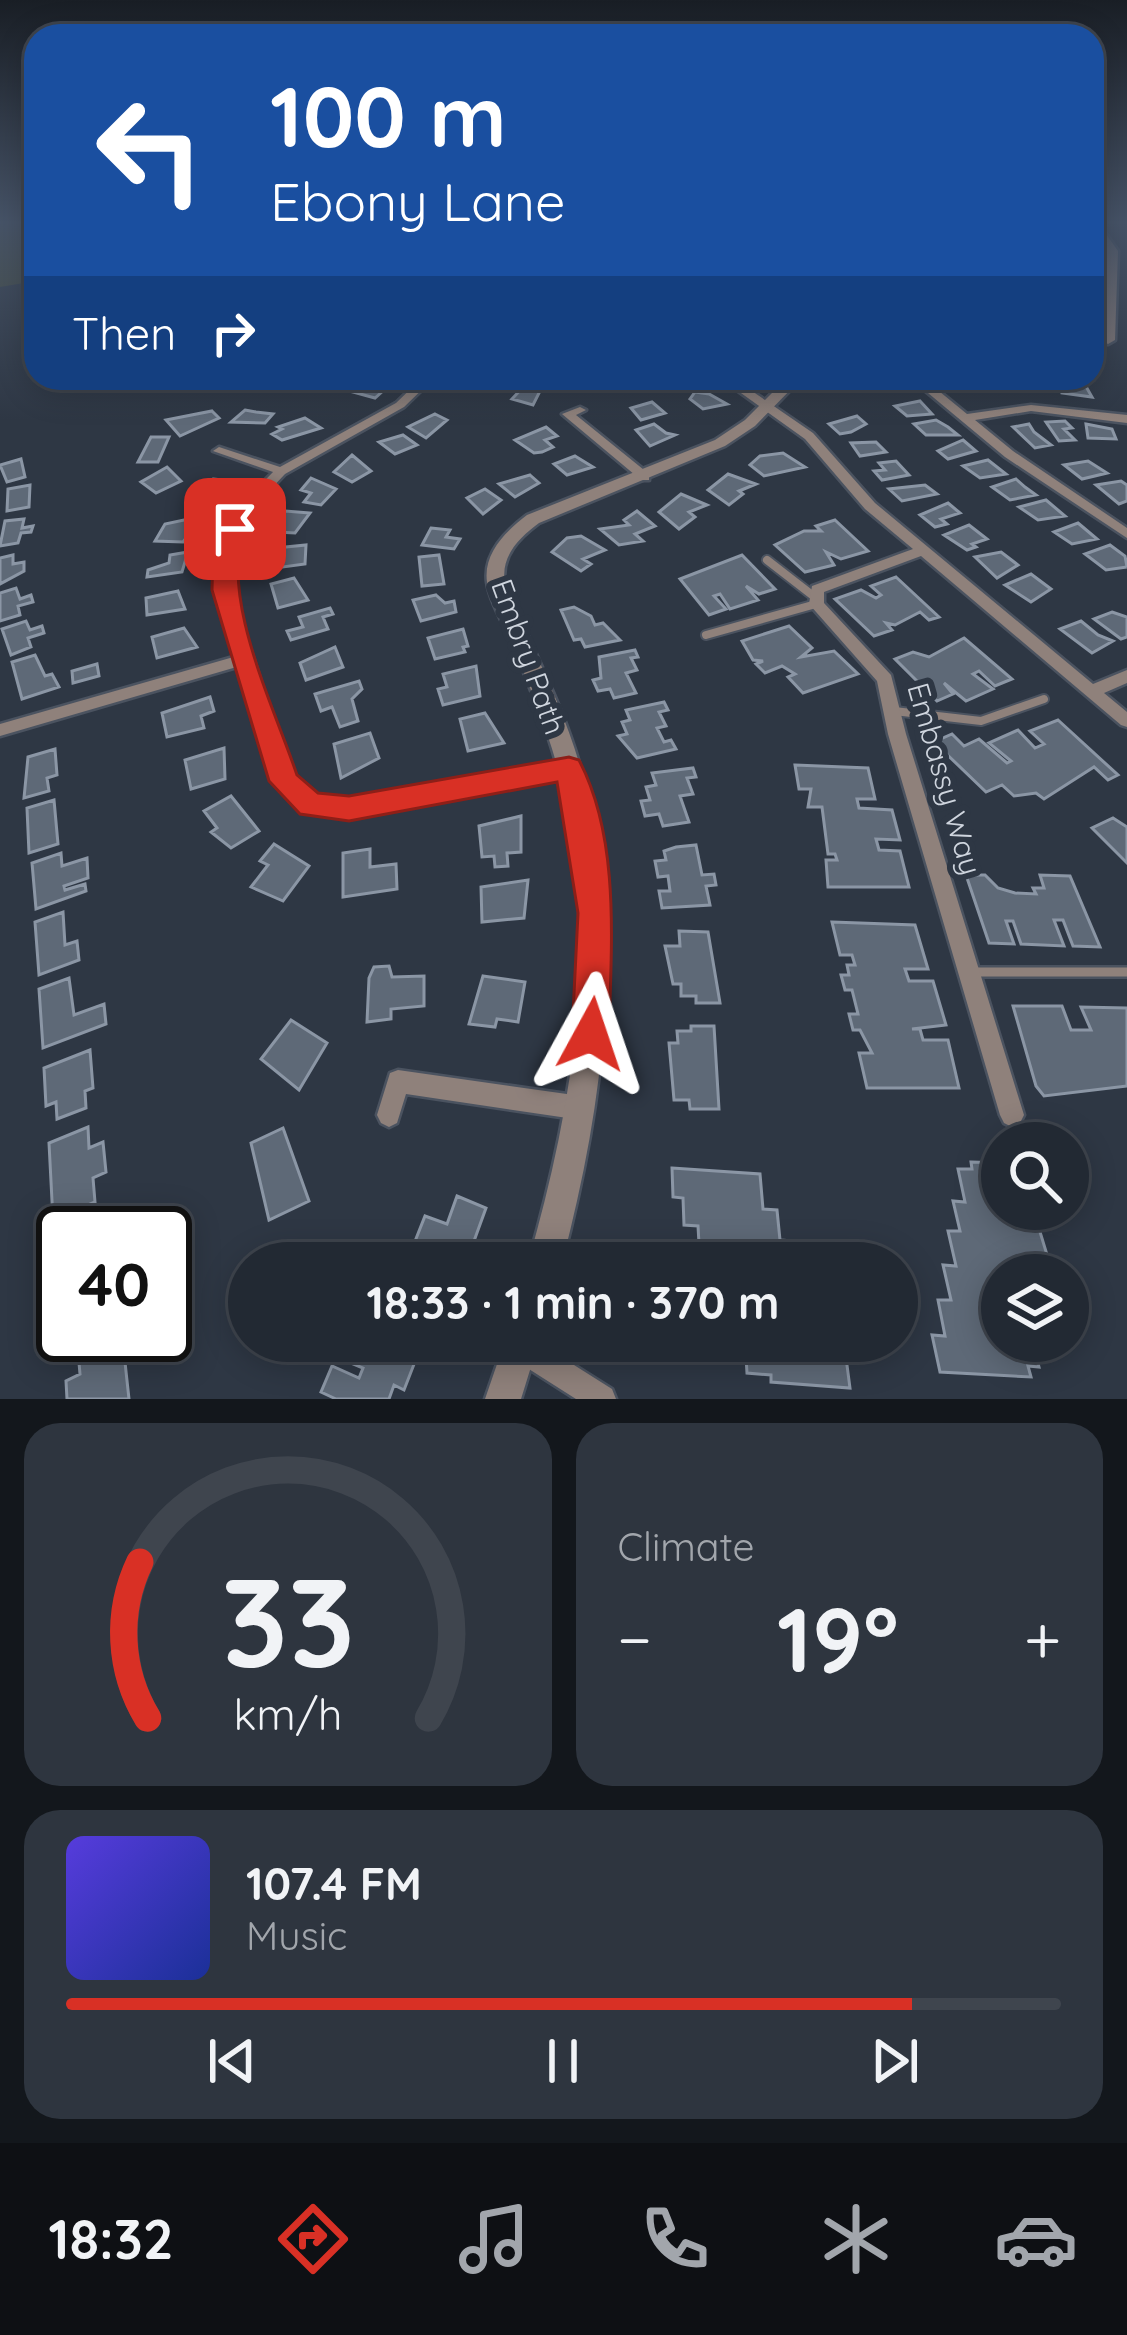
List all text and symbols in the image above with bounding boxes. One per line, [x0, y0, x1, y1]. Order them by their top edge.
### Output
text: 100 m [270, 63, 507, 168]
icon: left [72, 72, 228, 228]
text: Ebony Lane [270, 167, 566, 235]
icon: right [200, 300, 266, 366]
text: Then [72, 305, 176, 361]
pin [184, 478, 286, 580]
icon: arrive [202, 496, 268, 562]
street label: Embry Path [483, 574, 575, 739]
street label: Embassy Way [899, 678, 991, 879]
position arrow [528, 971, 654, 1097]
map controls [981, 1122, 1089, 1362]
button: search [981, 1122, 1089, 1230]
speed limit sign: 40 [36, 1206, 192, 1362]
button: layers [981, 1254, 1089, 1362]
text: 18:33 · 1 min · 370 m [367, 1274, 779, 1330]
text: Climate [618, 1522, 755, 1571]
text: 33 [221, 1542, 355, 1698]
text: 19° [777, 1582, 899, 1695]
text: − [618, 1597, 652, 1680]
text: + [1024, 1597, 1061, 1680]
text: km/h [233, 1686, 342, 1740]
text: 107.4 FM [246, 1855, 422, 1911]
text: Music [246, 1911, 347, 1960]
icon: previous [199, 2028, 265, 2094]
icon: pause [530, 2028, 596, 2094]
icon: next [862, 2028, 928, 2094]
icon: directions [271, 2197, 355, 2281]
icon: music [452, 2197, 536, 2281]
icon: phone [633, 2197, 717, 2281]
icon: climate [814, 2197, 898, 2281]
icon: car [994, 2197, 1078, 2281]
text: 18:32 [48, 2205, 174, 2273]

